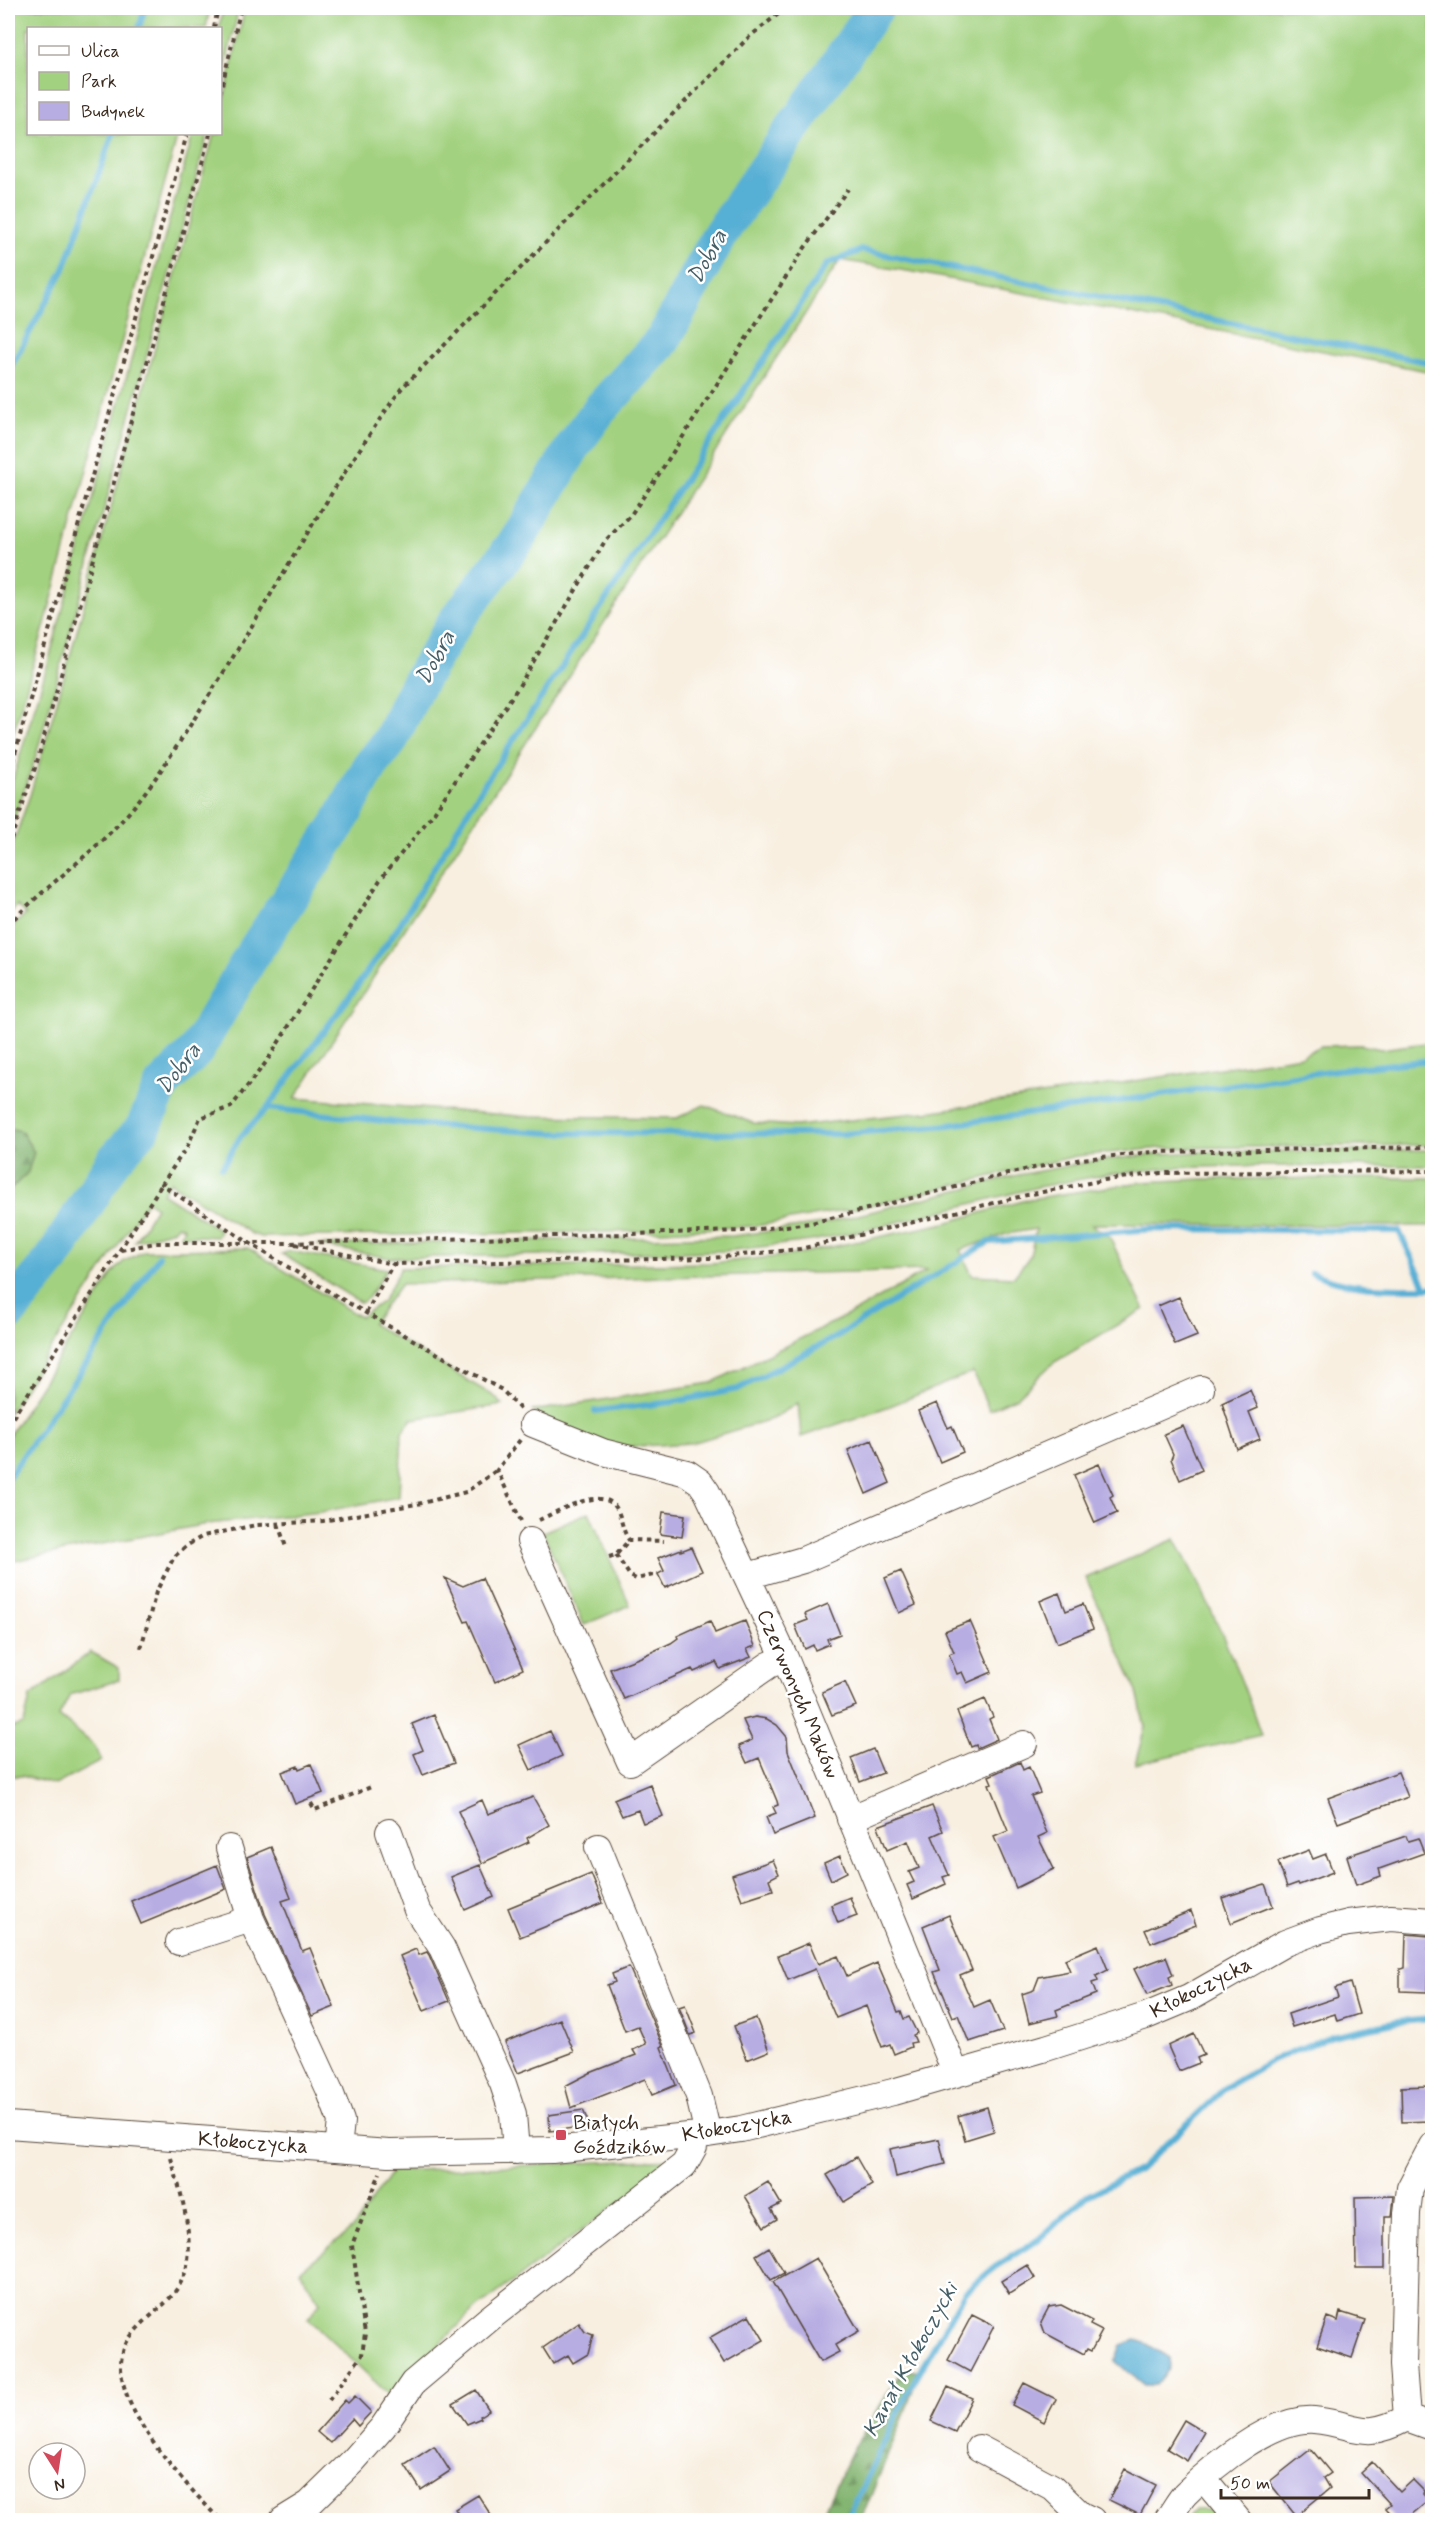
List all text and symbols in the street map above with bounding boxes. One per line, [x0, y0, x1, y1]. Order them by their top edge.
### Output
legend [27, 27, 222, 135]
text: Ulica [81, 40, 120, 64]
text: Park [81, 70, 117, 94]
text: Budynek [81, 100, 145, 124]
water label: Dobra [682, 225, 734, 289]
water label: Dobra [410, 626, 462, 690]
water label: Dobra [150, 1038, 208, 1100]
street label: Czerwonych Maków [750, 1605, 846, 1783]
street label: Kłokoczycka [1145, 1950, 1257, 2026]
street label: Kłokoczycka [680, 2103, 794, 2149]
place label: Białych Goździków [573, 2109, 666, 2161]
street label: Kłokoczycka [197, 2125, 309, 2161]
marker: Białych Goździków [554, 2128, 568, 2142]
water label: Kanał Kłokoczycki [857, 2276, 966, 2442]
north arrow [27, 2441, 87, 2501]
scale bar [1221, 2462, 1370, 2500]
text: 50 m [1230, 2472, 1270, 2496]
text: N [52, 2473, 67, 2496]

